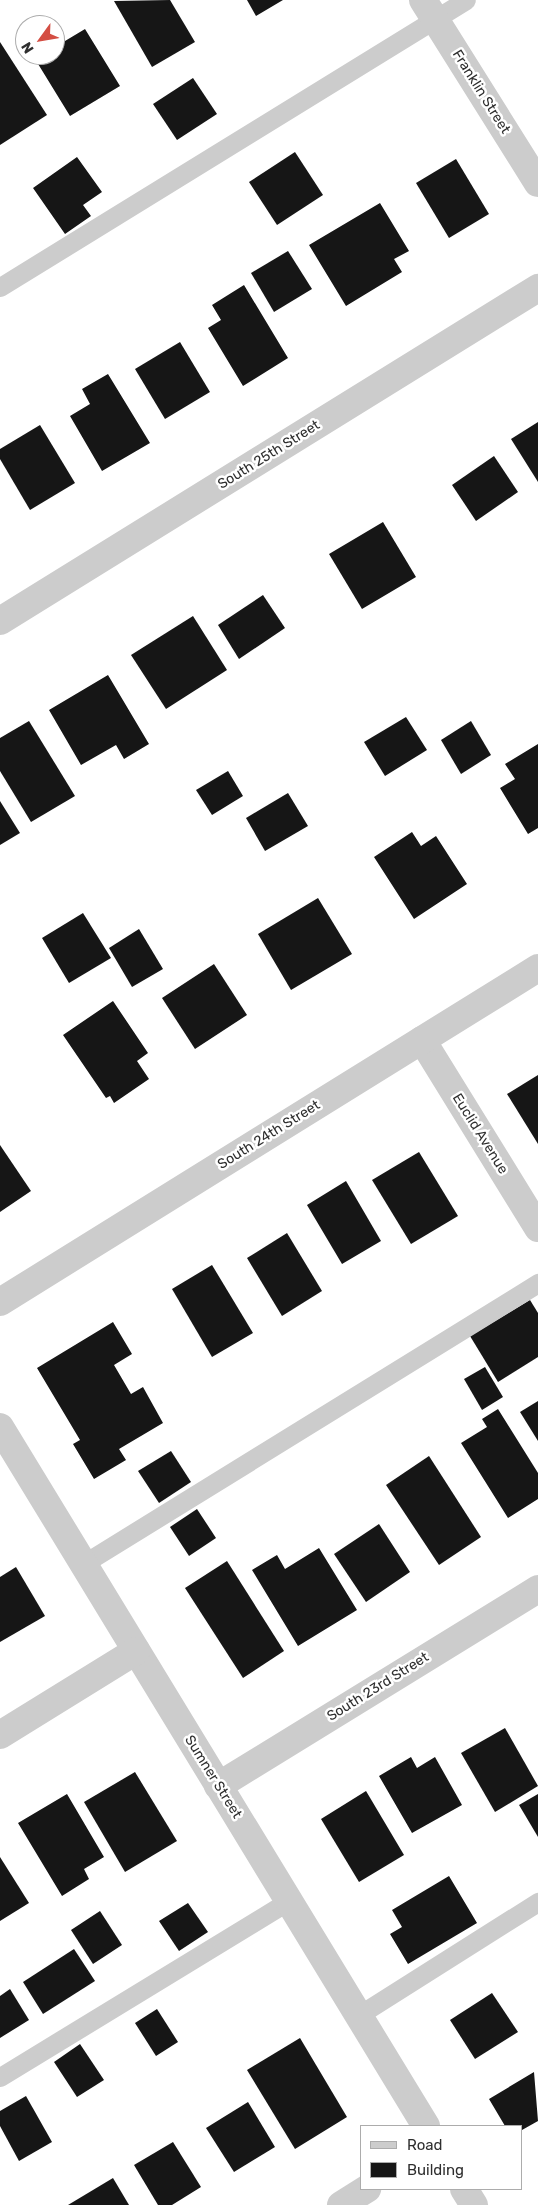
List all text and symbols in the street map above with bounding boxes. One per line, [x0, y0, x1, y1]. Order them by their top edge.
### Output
north arrow [15, 15, 65, 65]
text: N [18, 39, 38, 56]
street label: Franklin Street [448, 47, 514, 137]
street label: South 25th Street [215, 417, 323, 493]
street label: Euclid Avenue [448, 1090, 512, 1178]
street label: South 24th Street [215, 1097, 323, 1173]
street label: South 23rd Street [324, 1649, 432, 1725]
street label: Sumner Street [181, 1732, 245, 1822]
legend [360, 2125, 523, 2190]
text: Road [407, 2136, 443, 2154]
text: Building [407, 2161, 464, 2179]

